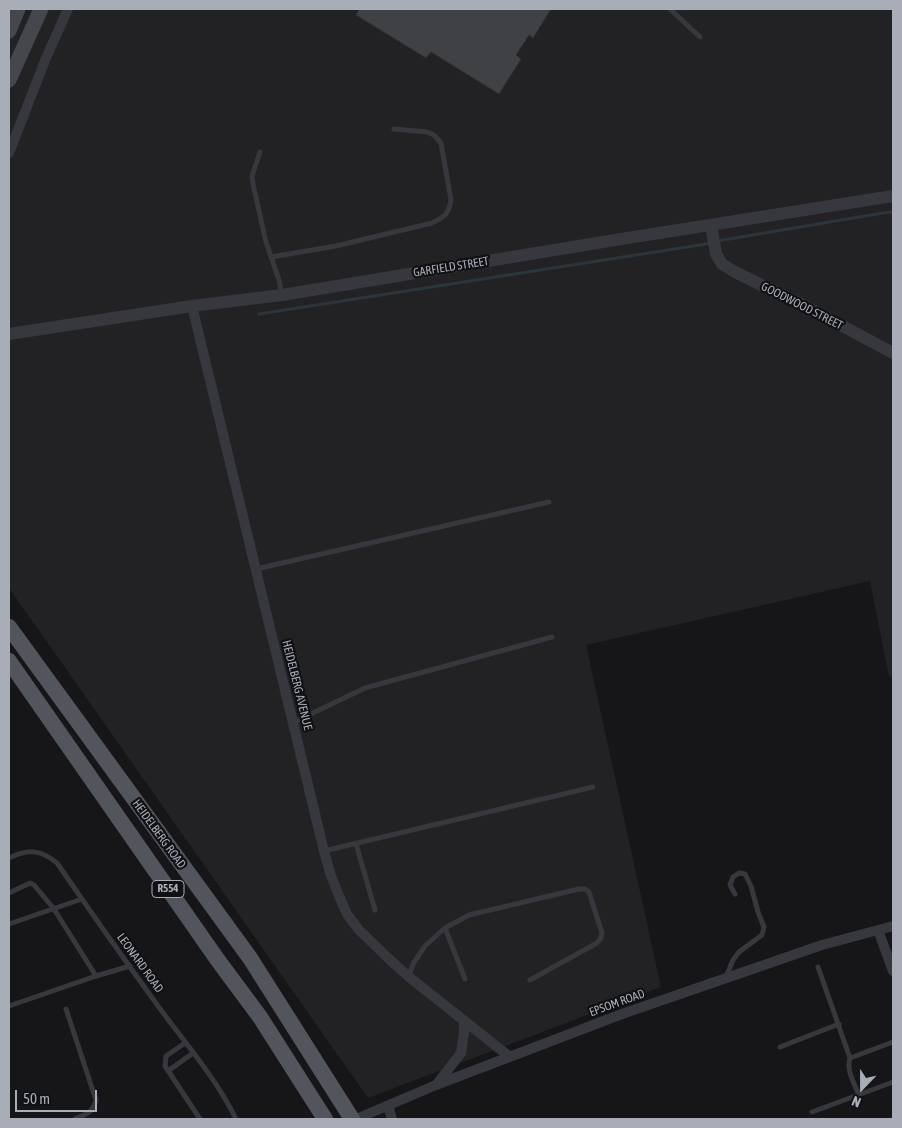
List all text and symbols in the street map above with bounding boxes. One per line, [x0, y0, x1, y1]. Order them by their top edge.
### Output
street label: GARFIELD STREET [412, 254, 490, 280]
street label: GOODWOOD STREET [759, 279, 845, 333]
street label: HEIDELBERG AVENUE [279, 639, 315, 731]
street label: HEIDELBERG ROAD [129, 797, 189, 871]
road number: R554 [152, 881, 184, 898]
street label: LEONARD ROAD [114, 931, 166, 995]
street label: EPSOM ROAD [587, 986, 647, 1020]
north arrow [837, 1063, 887, 1113]
scale bar [18, 1080, 100, 1112]
text: 50 m [23, 1090, 50, 1107]
text: N [850, 1093, 863, 1111]

